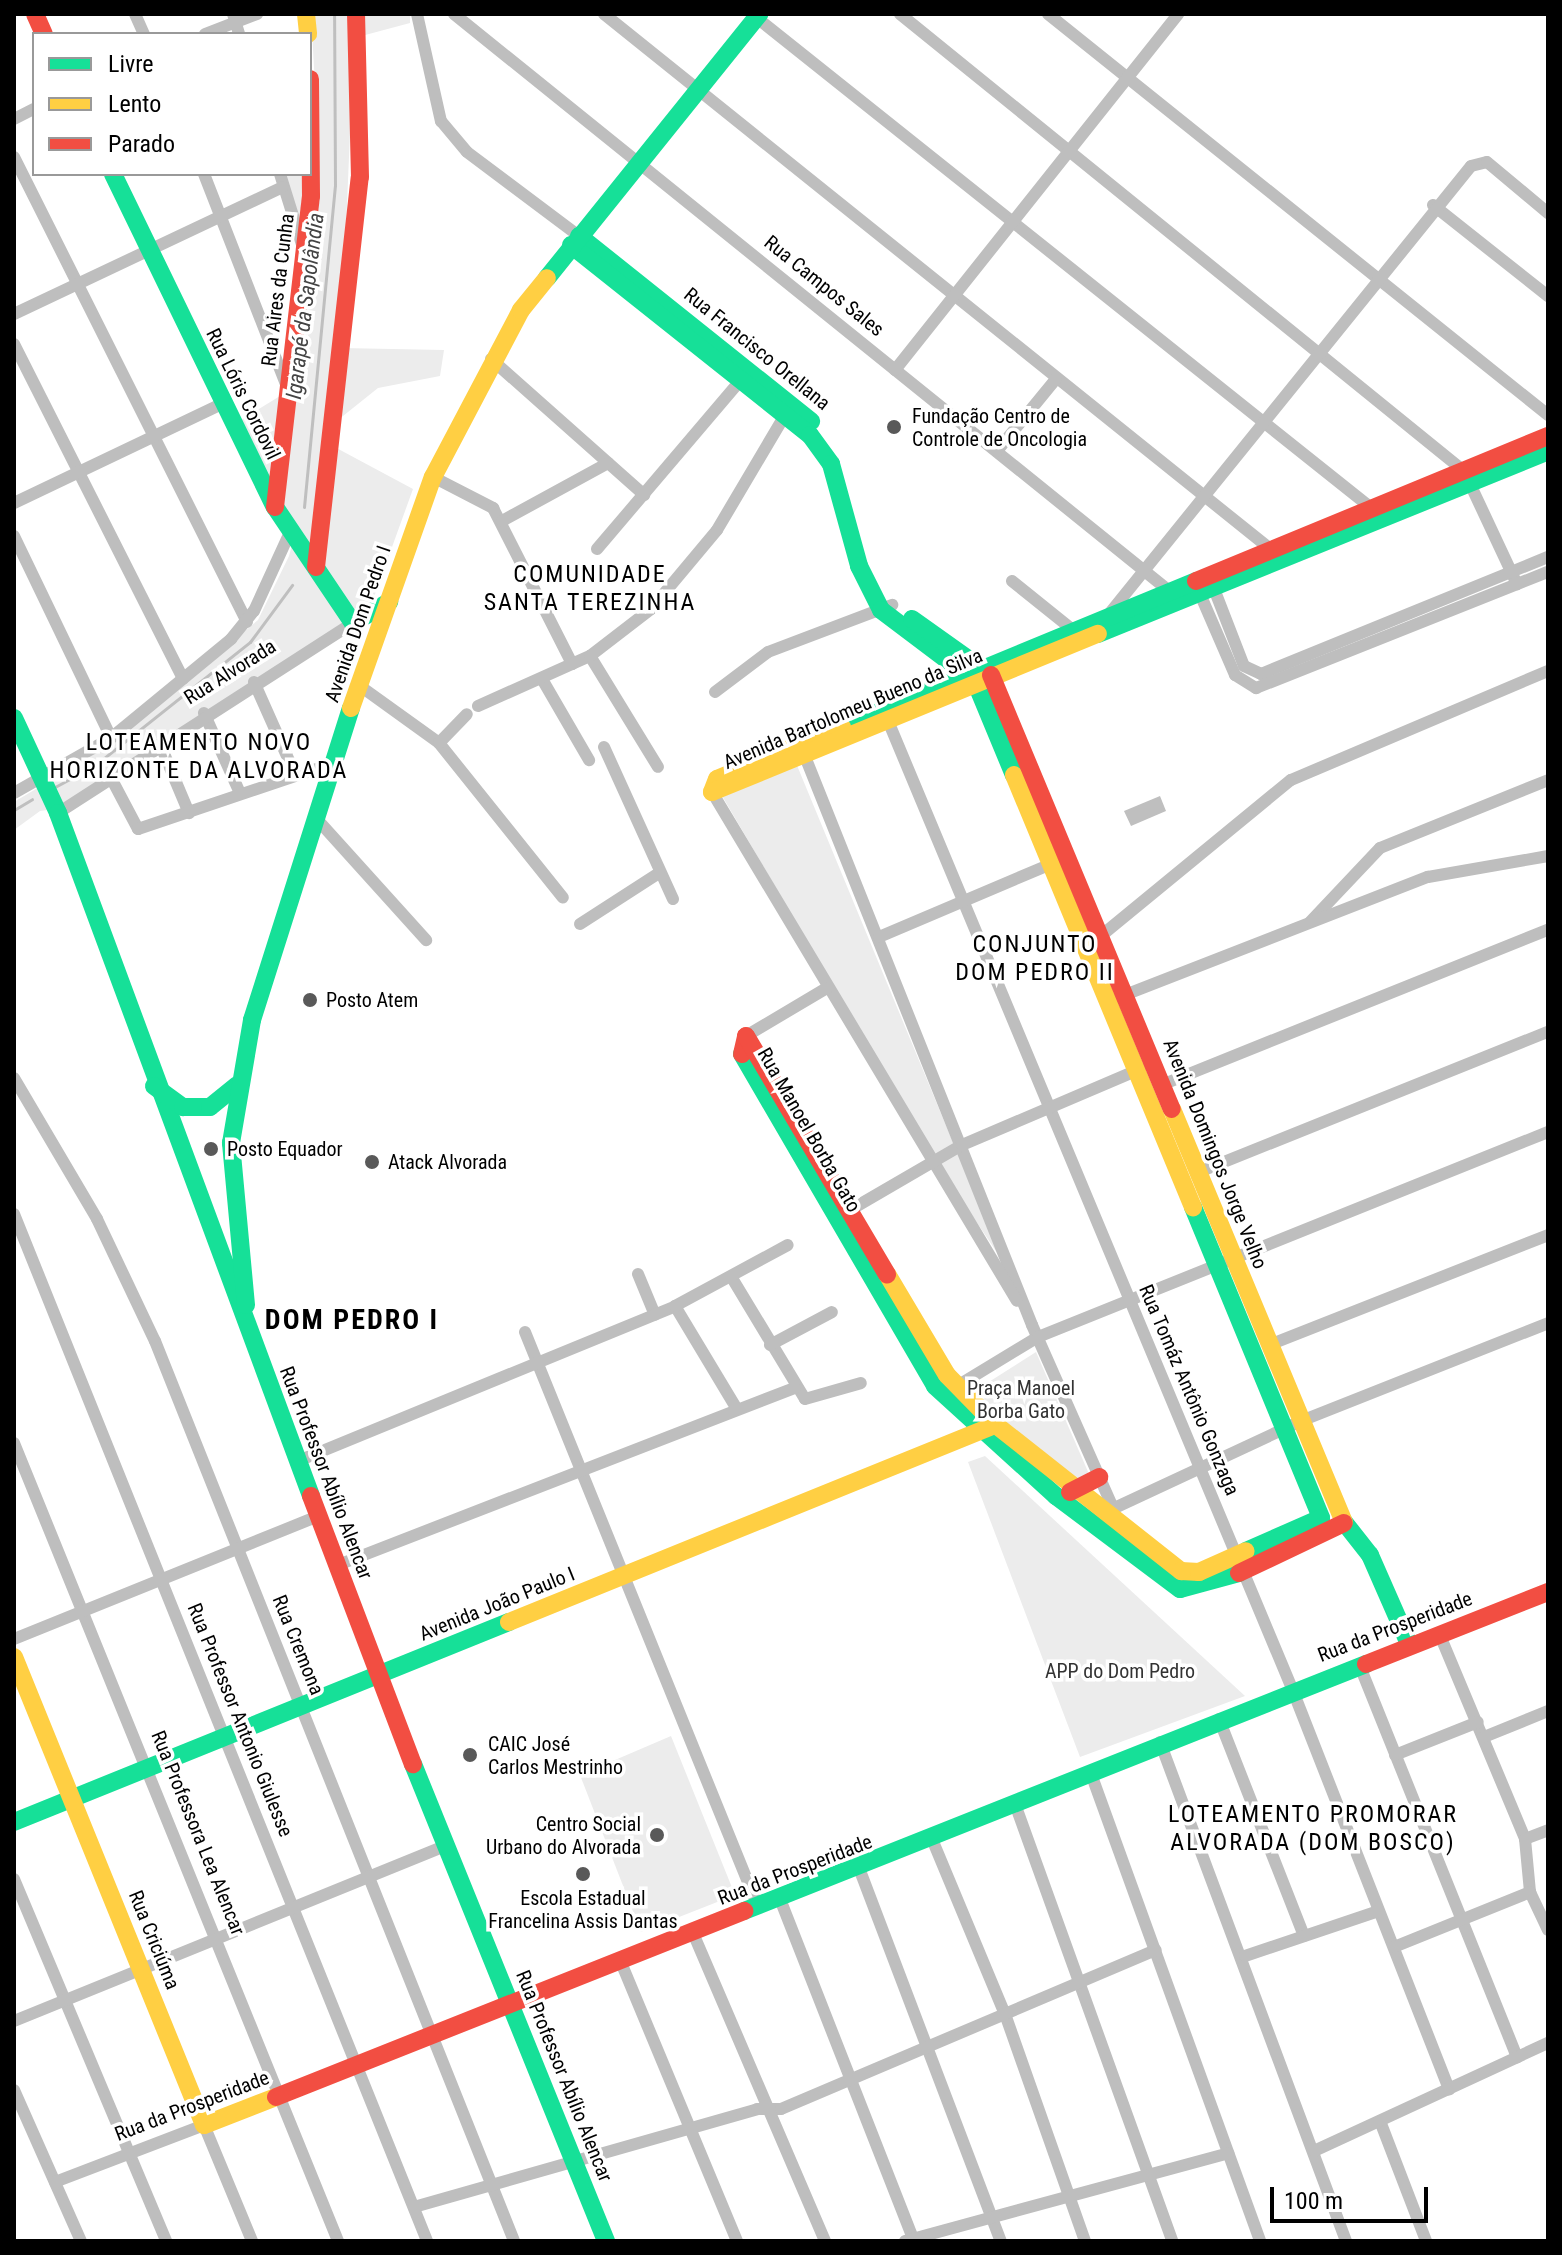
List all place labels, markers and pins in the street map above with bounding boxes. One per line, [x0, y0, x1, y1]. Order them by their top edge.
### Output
place label: Fundação Centro de Controle de Oncologia [912, 404, 1087, 451]
marker: Fundação Centro de Controle de Oncologia [883, 416, 905, 438]
place label: Posto Atem [326, 988, 418, 1012]
marker: Posto Atem [301, 991, 319, 1009]
place label: Posto Equador [227, 1137, 343, 1161]
marker: Posto Equador [202, 1140, 220, 1158]
place label: Atack Alvorada [388, 1150, 507, 1174]
marker: Atack Alvorada [363, 1153, 381, 1171]
place label: CAIC José Carlos Mestrinho [488, 1732, 623, 1779]
marker: CAIC José Carlos Mestrinho [459, 1744, 481, 1766]
place label: Centro Social Urbano do Alvorada [486, 1812, 641, 1859]
marker: Centro Social Urbano do Alvorada [648, 1826, 666, 1844]
marker: Escola Estadual Francelina Assis Dantas [574, 1865, 592, 1883]
place label: Escola Estadual Francelina Assis Dantas [488, 1886, 678, 1933]

